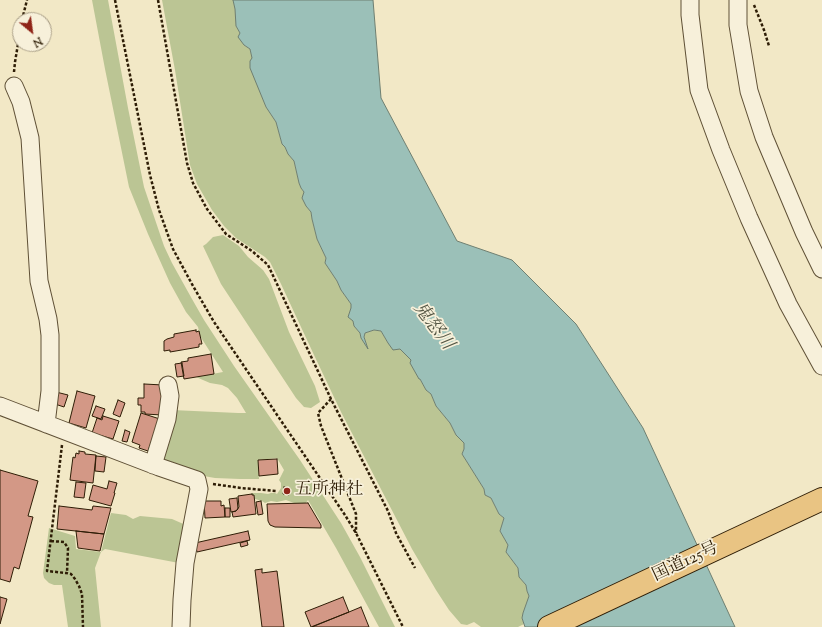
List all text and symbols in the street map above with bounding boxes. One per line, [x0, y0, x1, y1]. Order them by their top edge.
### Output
north arrow [12, 12, 52, 52]
text: N [30, 32, 45, 51]
water label: 鬼怒川 [407, 299, 457, 355]
place label: 五所神社 [295, 481, 363, 501]
marker: 五所神社 [282, 486, 292, 496]
street label: 国道125号 [650, 539, 722, 587]

